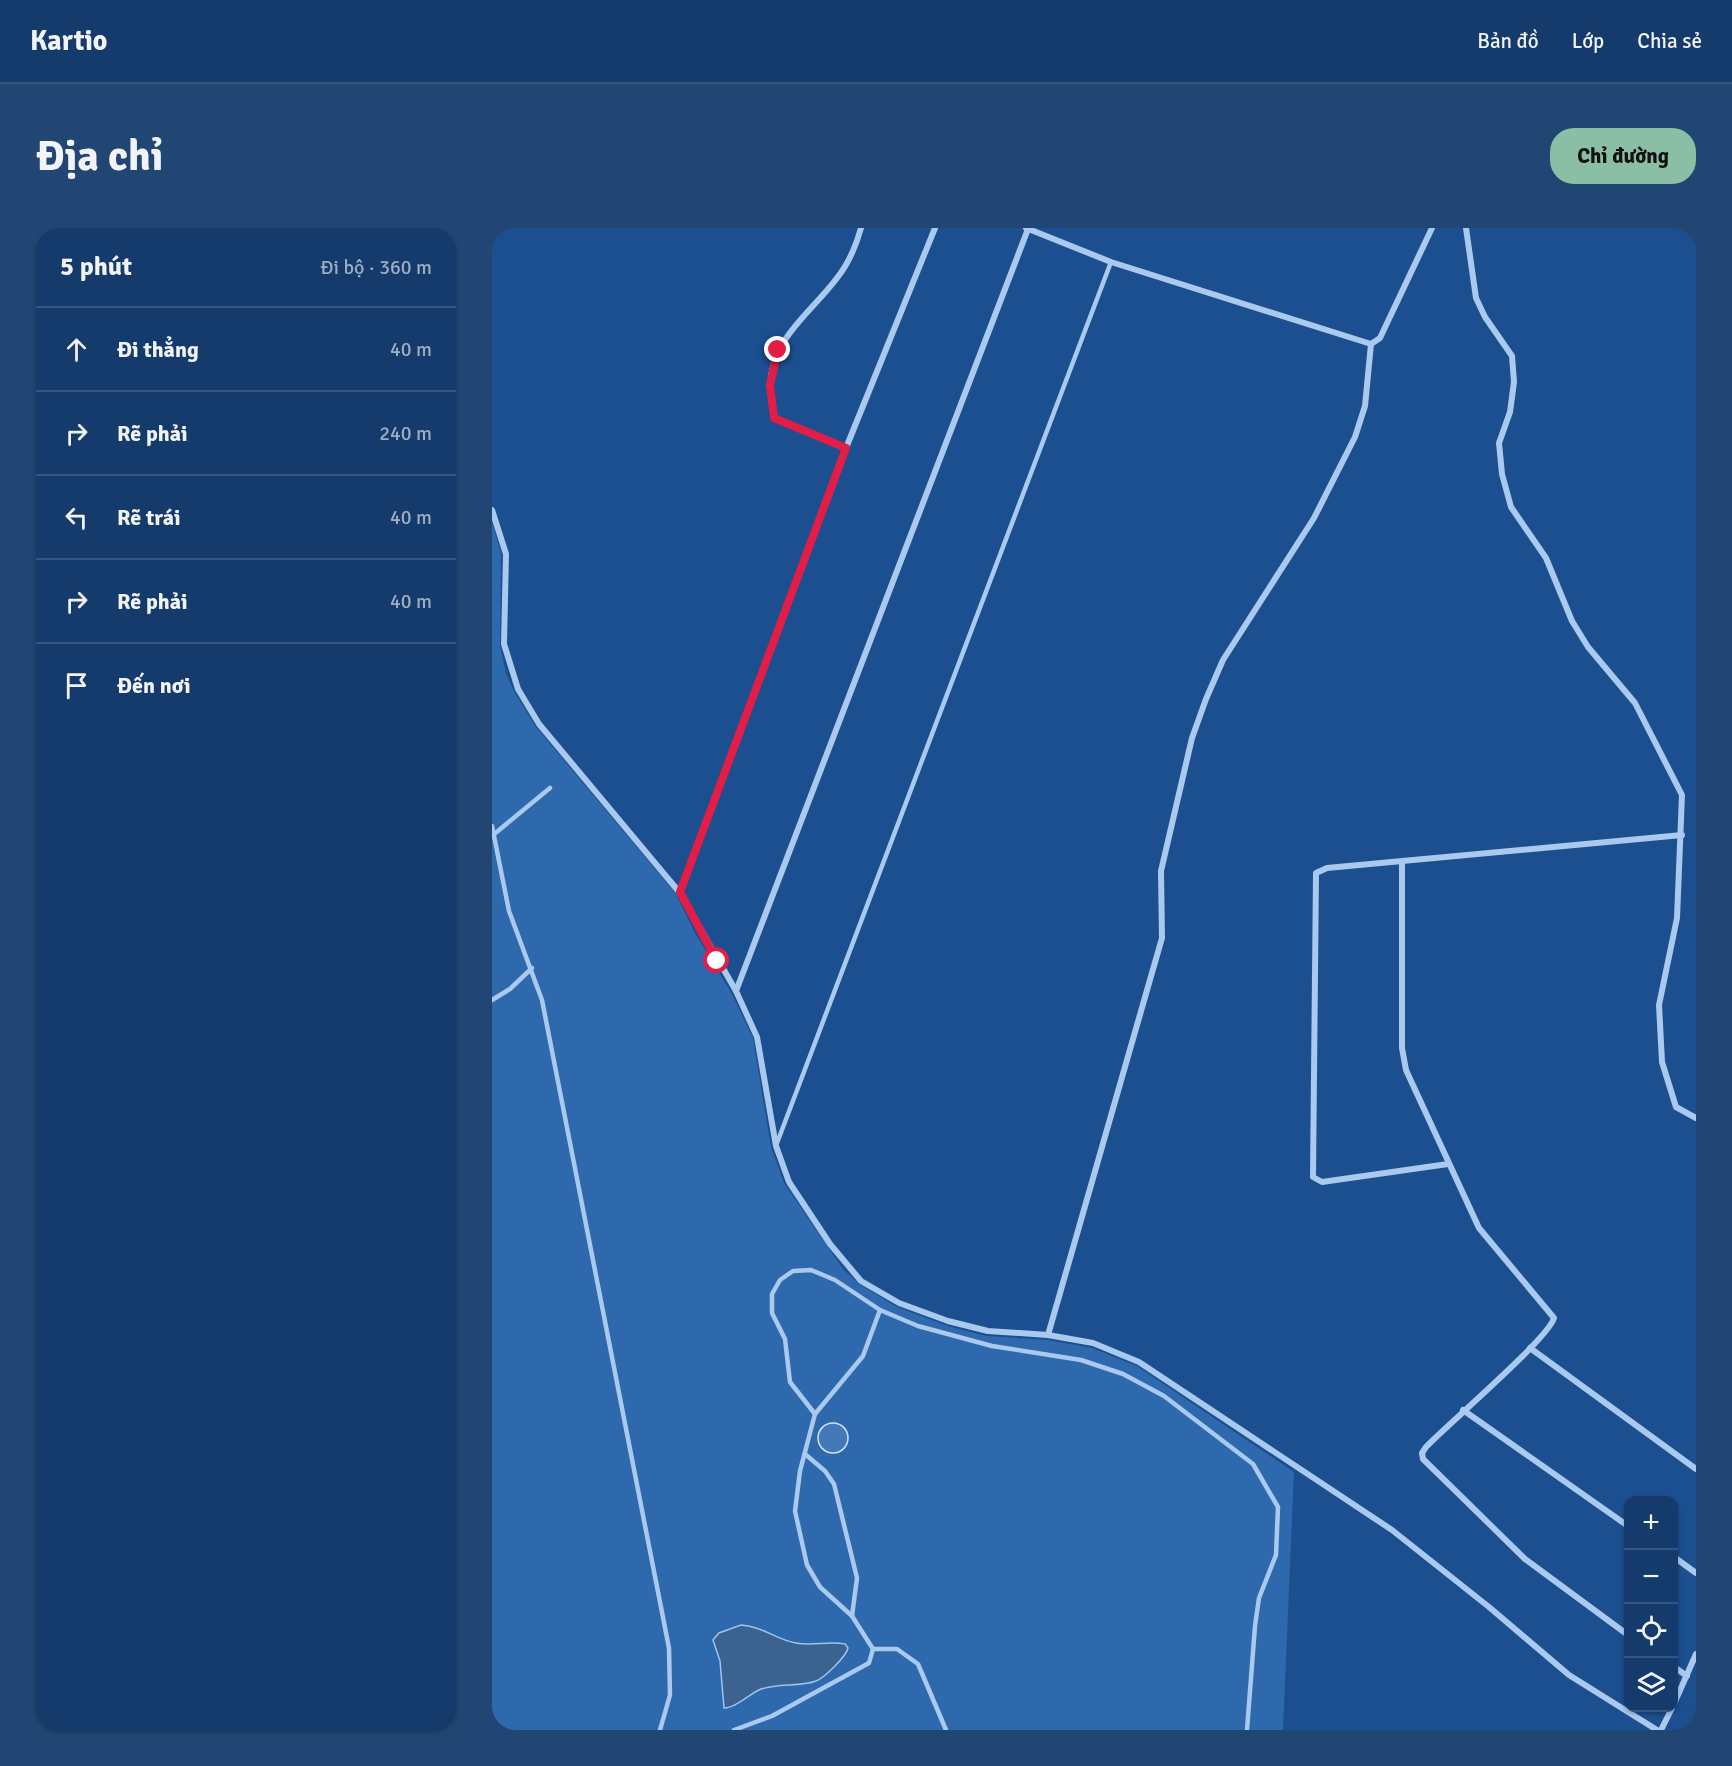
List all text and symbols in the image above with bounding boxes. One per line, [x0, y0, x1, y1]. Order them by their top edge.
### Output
text: Kartio [30, 24, 107, 58]
text: Bản đồ [1477, 28, 1539, 54]
text: Lớp [1572, 28, 1604, 54]
text: Chia sẻ [1637, 28, 1702, 54]
button: Chỉ đường [1550, 128, 1696, 184]
text: Địa chỉ [36, 131, 163, 182]
text: 5 phút [60, 251, 132, 283]
text: Đi bộ · 360 m [320, 255, 432, 280]
icon: ahead [60, 333, 93, 366]
text: Đi thẳng [117, 336, 199, 363]
route end [764, 336, 790, 362]
text: 40 m [390, 337, 432, 362]
icon: right [60, 417, 93, 450]
text: Rẽ phải [117, 420, 188, 447]
text: 240 m [379, 421, 432, 446]
icon: left [60, 501, 93, 534]
text: Rẽ trái [117, 504, 181, 531]
text: 40 m [390, 505, 432, 530]
icon: right [60, 585, 93, 618]
text: Rẽ phải [117, 588, 188, 615]
text: 40 m [390, 589, 432, 614]
icon: arrive [60, 669, 93, 702]
text: Đến nơi [117, 672, 191, 699]
route start [703, 947, 729, 973]
map controls [1624, 1496, 1678, 1712]
button: + [1624, 1496, 1678, 1550]
button: − [1624, 1550, 1678, 1604]
button: locate [1624, 1604, 1678, 1658]
button: layers [1624, 1658, 1678, 1712]

